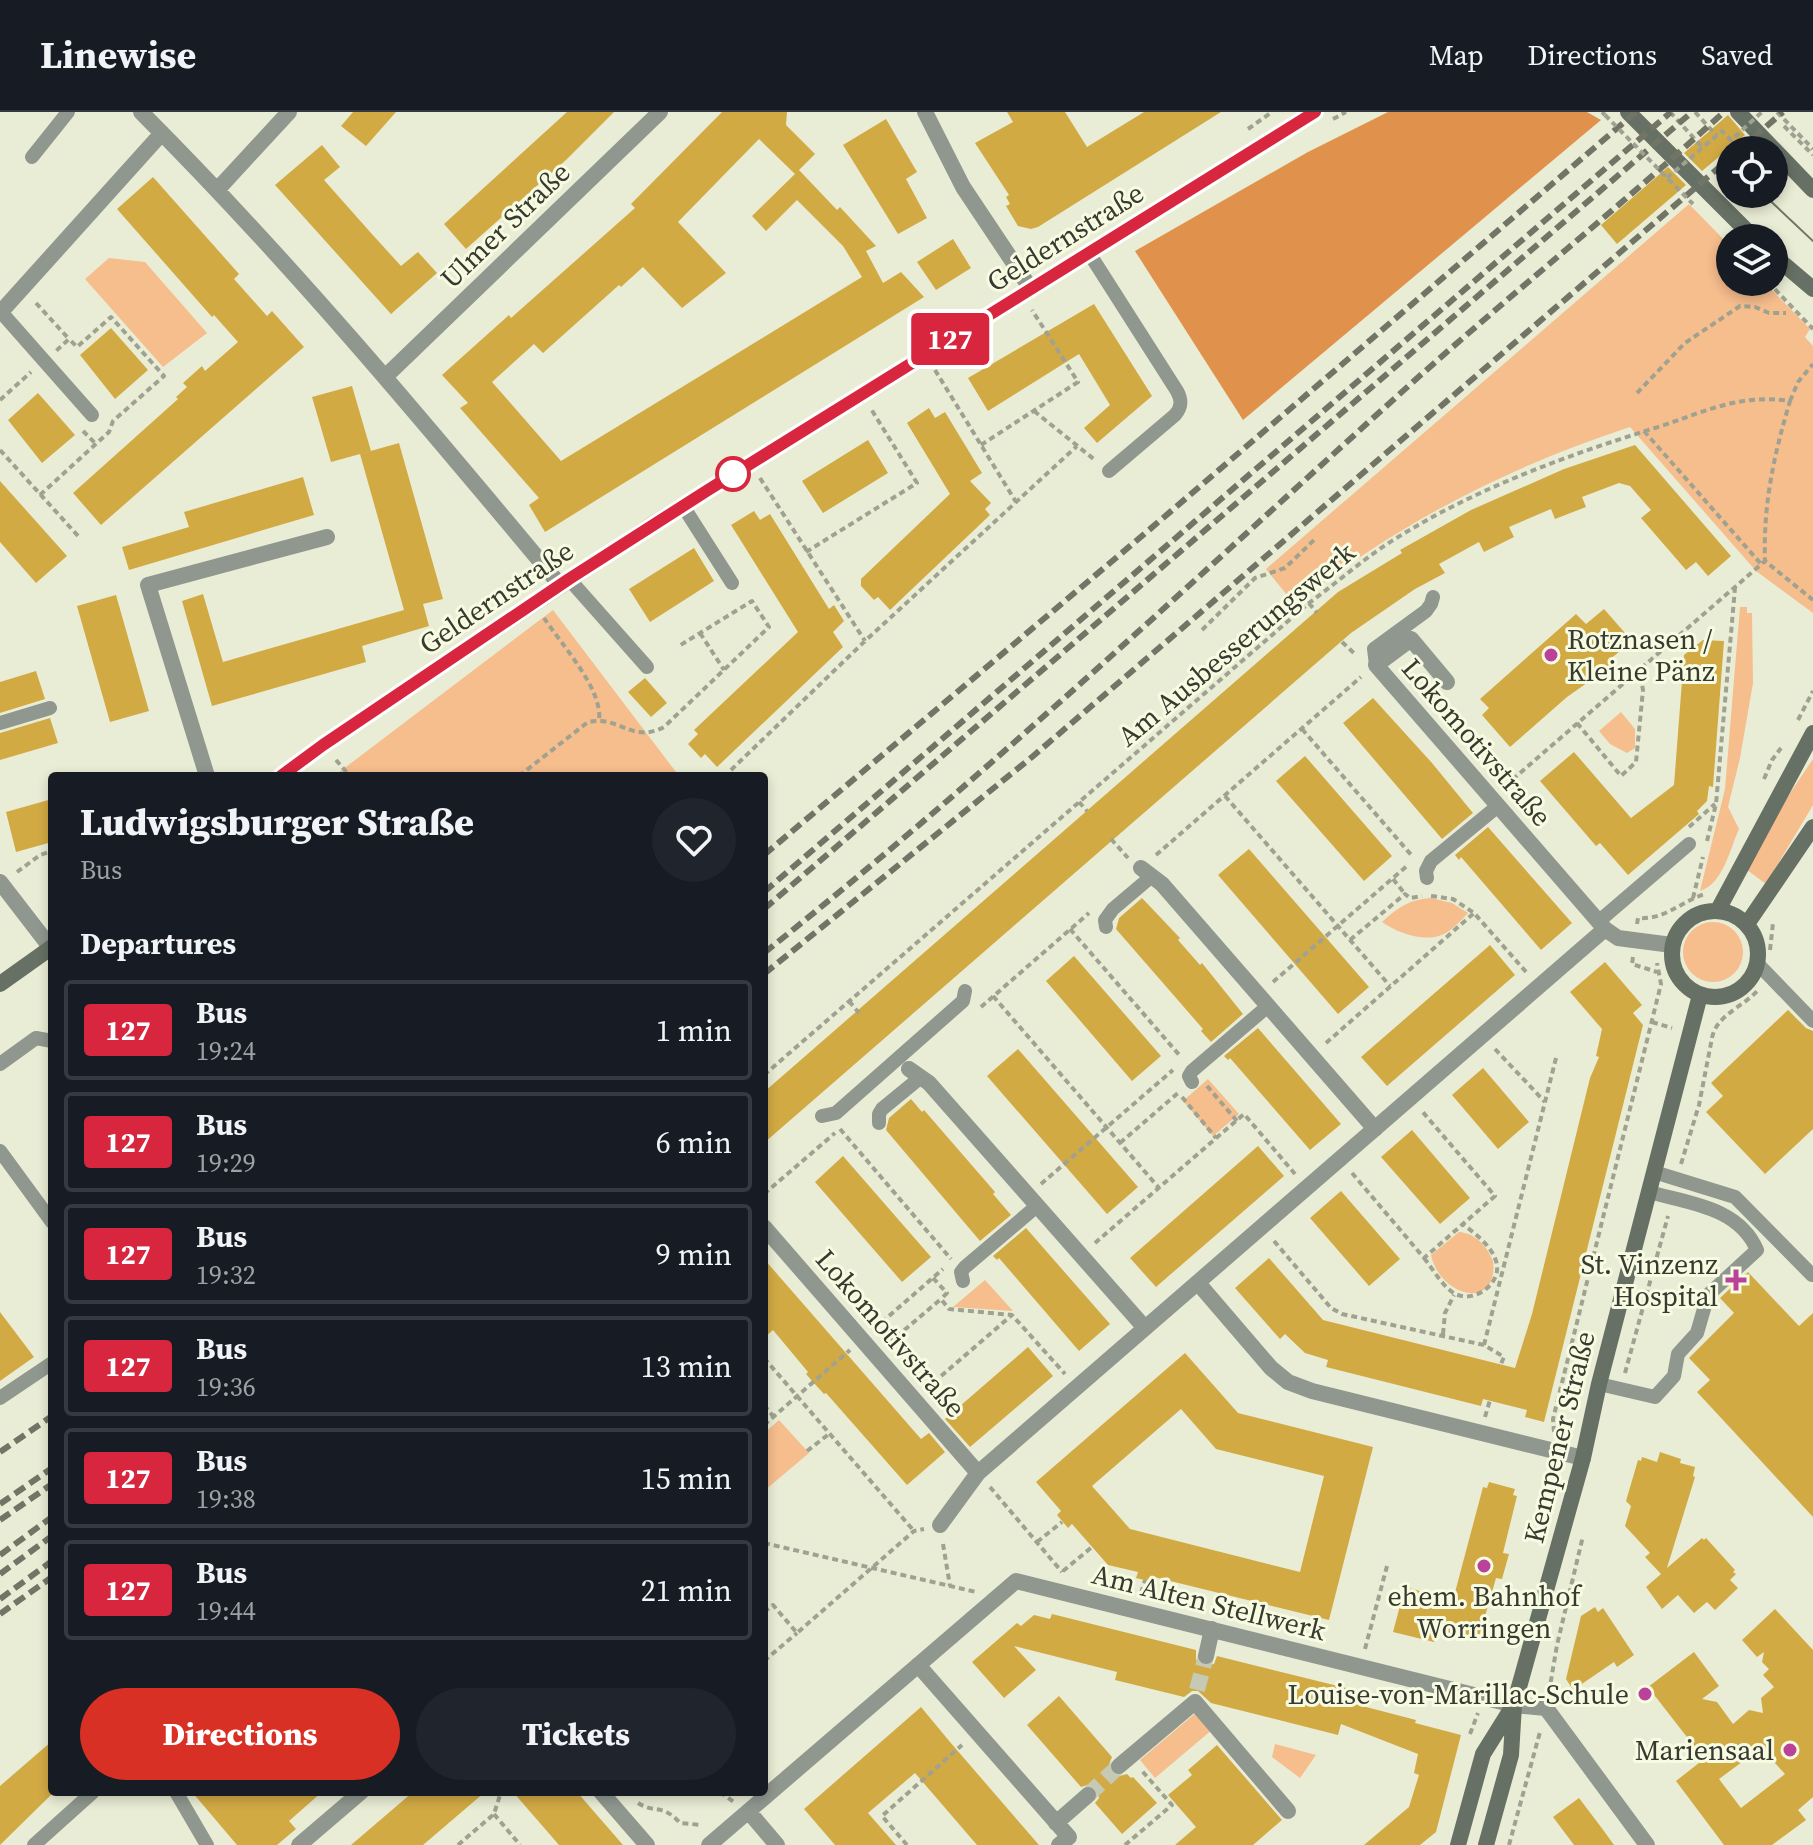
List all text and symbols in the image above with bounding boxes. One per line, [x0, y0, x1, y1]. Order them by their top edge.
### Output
text: Linewise [40, 29, 196, 81]
text: Map [1429, 36, 1484, 74]
text: Directions [1528, 36, 1657, 74]
text: Saved [1701, 36, 1773, 74]
map controls [1716, 136, 1788, 296]
button: locate [1716, 136, 1788, 208]
street label: Ulmer Straße [432, 154, 578, 296]
street label: Geldernstraße [979, 174, 1151, 300]
button: layers [1716, 224, 1788, 296]
line badge: 127 [904, 313, 996, 365]
text: 127 [927, 320, 973, 358]
unlabelled marker [716, 457, 750, 491]
street label: Geldernstraße [411, 531, 581, 663]
street label: Am Ausbesserungswerk [1109, 533, 1363, 755]
place label: Rotznasen / Kleine Pänz [1567, 620, 1715, 690]
marker: Rotznasen / Kleine Pänz [1542, 646, 1560, 664]
street label: Lokomotivstraße [1393, 650, 1561, 834]
text: Ludwigsburger Straße [80, 796, 474, 848]
button: heart [652, 798, 736, 882]
text: Bus [80, 852, 122, 888]
text: Departures [80, 923, 236, 964]
text: Bus [196, 992, 247, 1033]
text: 1 min [656, 1010, 732, 1051]
text: 127 [105, 1011, 151, 1049]
text: 19:24 [196, 1033, 256, 1069]
text: Bus [196, 1104, 247, 1145]
text: 6 min [656, 1122, 732, 1163]
text: 127 [105, 1123, 151, 1161]
text: 19:29 [196, 1145, 256, 1181]
text: Bus [196, 1216, 247, 1257]
text: 9 min [656, 1234, 732, 1275]
text: 127 [105, 1235, 151, 1273]
street label: Lokomotivstraße [807, 1241, 975, 1425]
place label: St. Vinzenz Hospital [1581, 1245, 1718, 1315]
text: 19:32 [196, 1257, 256, 1293]
marker: St. Vinzenz Hospital [1725, 1269, 1747, 1291]
street label: Kempener Straße [1514, 1327, 1604, 1547]
text: Bus [196, 1328, 247, 1369]
text: 13 min [641, 1346, 732, 1387]
text: 127 [105, 1347, 151, 1385]
text: 19:36 [196, 1369, 256, 1405]
text: Bus [196, 1440, 247, 1481]
text: 15 min [641, 1458, 732, 1499]
text: 127 [105, 1459, 151, 1497]
text: 19:38 [196, 1481, 256, 1517]
text: Bus [196, 1552, 247, 1593]
street label: Am Alten Stellwerk [1088, 1555, 1331, 1650]
marker: ehem. Bahnhof Worringen [1475, 1557, 1493, 1575]
text: 21 min [641, 1570, 732, 1611]
text: 127 [105, 1571, 151, 1609]
place label: ehem. Bahnhof Worringen [1387, 1577, 1583, 1647]
text: 19:44 [196, 1593, 256, 1629]
place label: Louise-von-Marillac-Schule [1288, 1675, 1629, 1713]
marker: Louise-von-Marillac-Schule [1636, 1685, 1654, 1703]
button: Directions [80, 1688, 400, 1780]
button: Tickets [416, 1688, 736, 1780]
place label: Mariensaal [1635, 1731, 1774, 1769]
marker: Mariensaal [1781, 1741, 1799, 1759]

